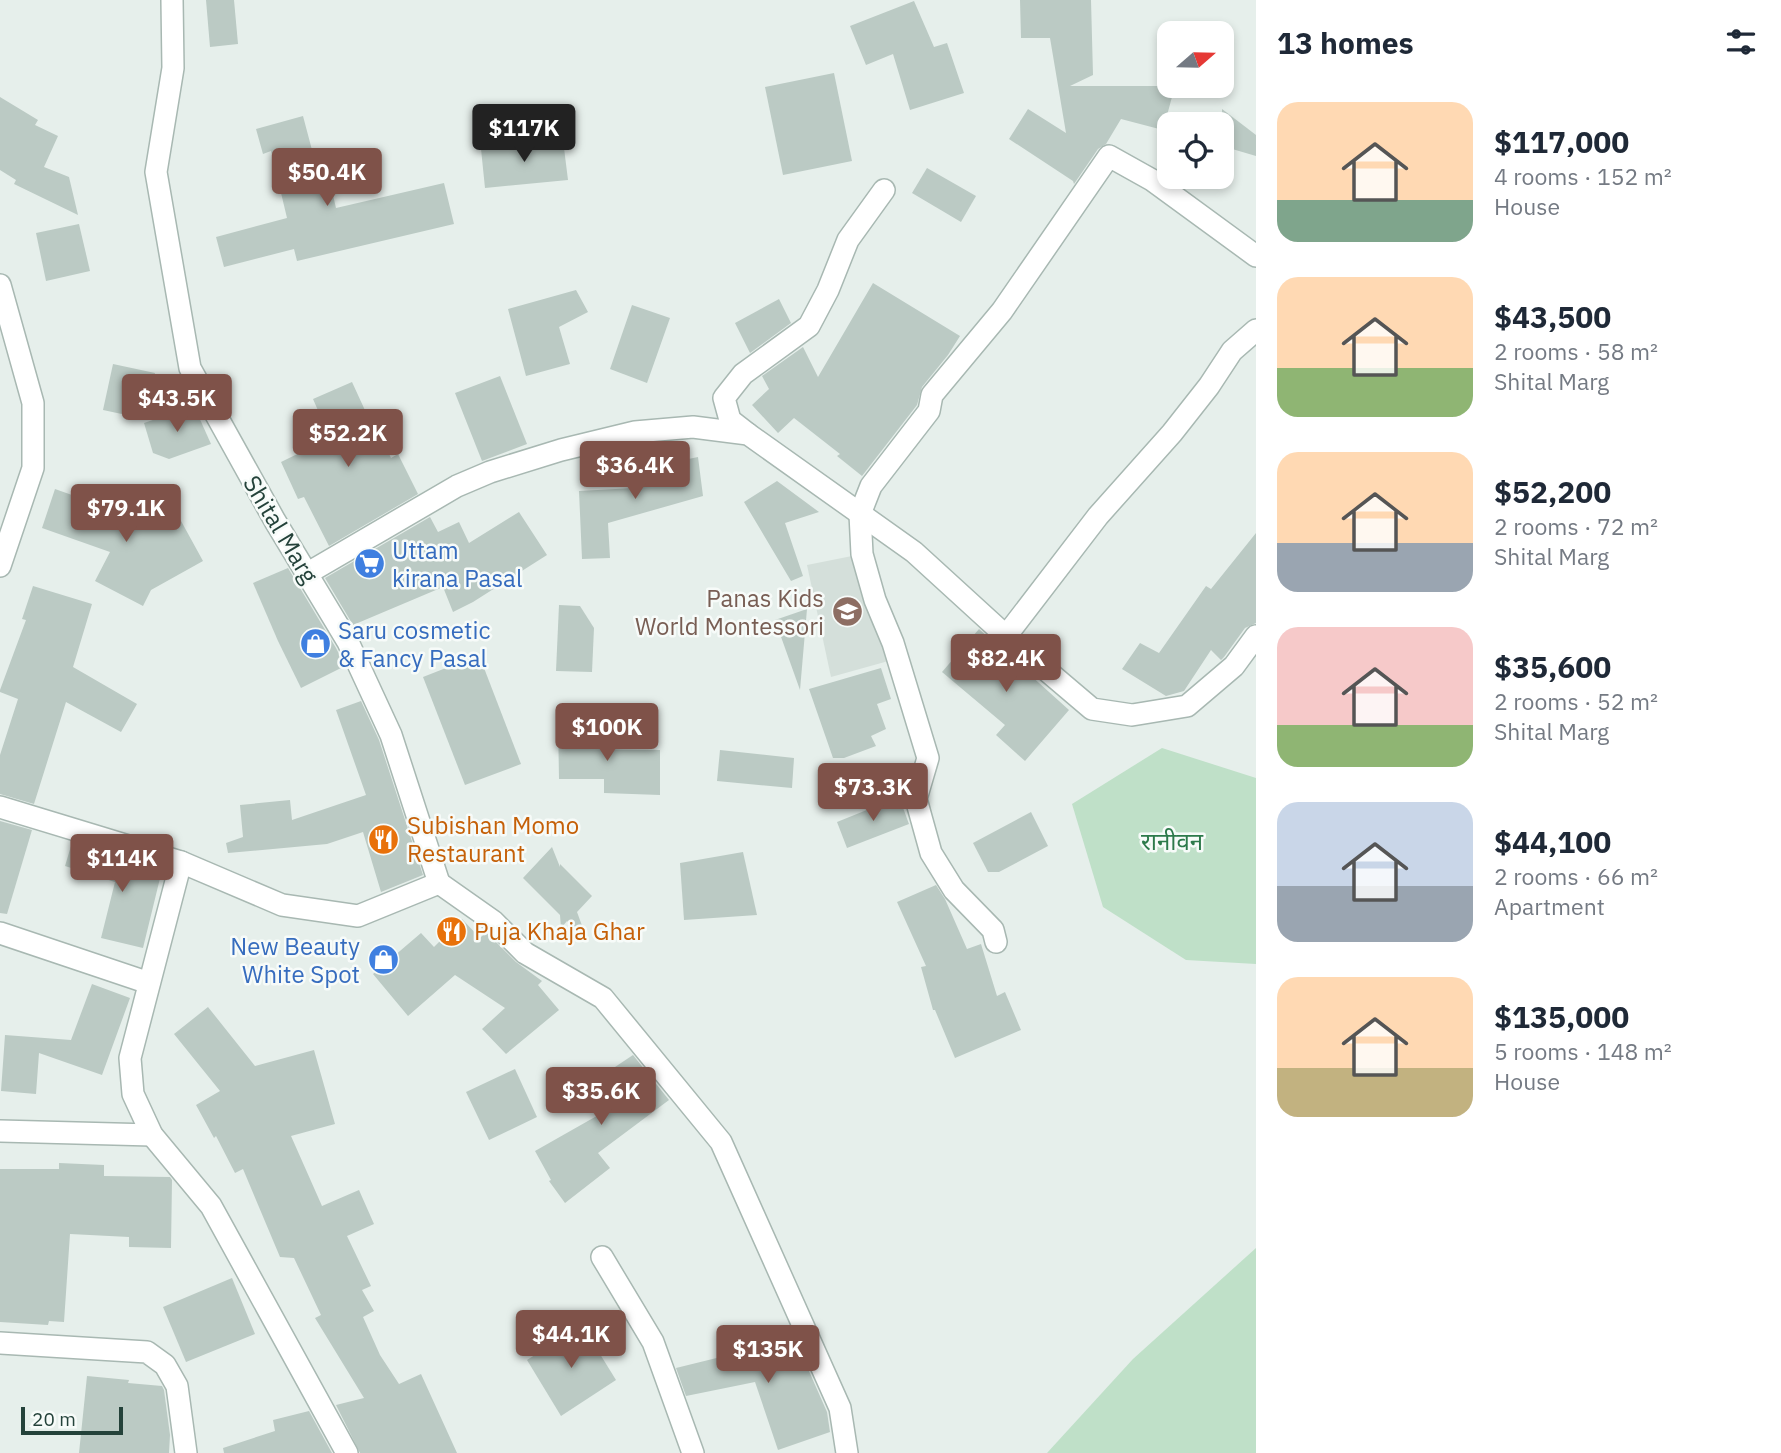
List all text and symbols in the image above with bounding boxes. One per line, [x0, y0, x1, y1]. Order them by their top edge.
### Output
north arrow [1157, 21, 1234, 98]
map controls [1157, 21, 1234, 189]
text: 13 homes [1277, 23, 1414, 62]
icon: filters [1722, 23, 1760, 61]
pin: $117K [475, 104, 573, 164]
text: $117K [488, 112, 560, 142]
button: locate [1157, 112, 1234, 189]
text: $117,000 [1494, 122, 1629, 161]
icon: home [1333, 130, 1417, 214]
pin: $50.4K [270, 148, 384, 208]
text: $50.4K [288, 156, 366, 186]
text: 4 rooms · 152 m² [1494, 161, 1672, 191]
text: House [1494, 191, 1560, 221]
text: $43,500 [1494, 297, 1611, 336]
icon: home [1333, 305, 1417, 389]
text: 2 rooms · 58 m² [1494, 336, 1658, 366]
text: Shital Marg [1494, 366, 1609, 396]
pin: $43.5K [120, 374, 234, 434]
text: $43.5K [138, 382, 216, 412]
pin: $52.2K [291, 410, 405, 469]
text: $52.2K [309, 417, 387, 447]
pin: $36.4K [578, 442, 692, 501]
text: $36.4K [596, 449, 674, 479]
street label: Shital Marg [236, 469, 326, 589]
text: $52,200 [1494, 472, 1611, 511]
icon: home [1333, 480, 1417, 564]
pin: $79.1K [69, 484, 183, 544]
text: $79.1K [87, 492, 165, 522]
text: 2 rooms · 72 m² [1494, 511, 1658, 541]
place label: Uttam kirana Pasal [392, 534, 522, 594]
text: Shital Marg [1494, 541, 1609, 571]
supermarket icon: Uttam kirana Pasal [352, 547, 386, 581]
place label: Panas Kids World Montessori [635, 582, 824, 642]
school or university icon: Panas Kids World Montessori [830, 595, 864, 629]
place label: Saru cosmetic & Fancy Pasal [338, 614, 491, 674]
shop icon: Saru cosmetic & Fancy Pasal [298, 627, 332, 661]
pin: $82.4K [949, 634, 1063, 694]
text: $82.4K [967, 642, 1045, 672]
text: $35,600 [1494, 647, 1611, 686]
icon: home [1333, 655, 1417, 739]
text: 2 rooms · 52 m² [1494, 686, 1658, 716]
pin: $100K [558, 704, 656, 763]
text: $100K [571, 711, 643, 741]
text: Shital Marg [1494, 716, 1609, 746]
pin: $73.3K [816, 764, 930, 823]
text: $73.3K [834, 771, 912, 801]
place label: Subishan Momo Restaurant [407, 809, 579, 869]
restaurant icon: Subishan Momo Restaurant [367, 822, 401, 856]
text: $44,100 [1494, 822, 1611, 861]
park label: रानीवन [1141, 825, 1204, 857]
icon: home [1333, 830, 1417, 914]
pin: $114K [73, 834, 171, 894]
text: $114K [86, 842, 158, 872]
text: 2 rooms · 66 m² [1494, 861, 1658, 891]
text: Apartment [1494, 891, 1605, 921]
restaurant icon: Puja Khaja Ghar [434, 914, 468, 948]
place label: Puja Khaja Ghar [474, 915, 645, 947]
place label: New Beauty White Spot [230, 930, 360, 990]
shop icon: New Beauty White Spot [366, 943, 400, 977]
text: $135,000 [1494, 997, 1629, 1036]
icon: home [1333, 1005, 1417, 1089]
text: 5 rooms · 148 m² [1494, 1036, 1672, 1066]
text: House [1494, 1066, 1560, 1096]
pin: $35.6K [544, 1068, 658, 1127]
text: $35.6K [562, 1075, 640, 1105]
pin: $44.1K [514, 1310, 628, 1370]
text: $44.1K [532, 1318, 610, 1348]
pin: $135K [719, 1326, 817, 1385]
text: $135K [732, 1333, 804, 1363]
scale bar [21, 1404, 122, 1436]
text: 20 m [32, 1407, 76, 1431]

